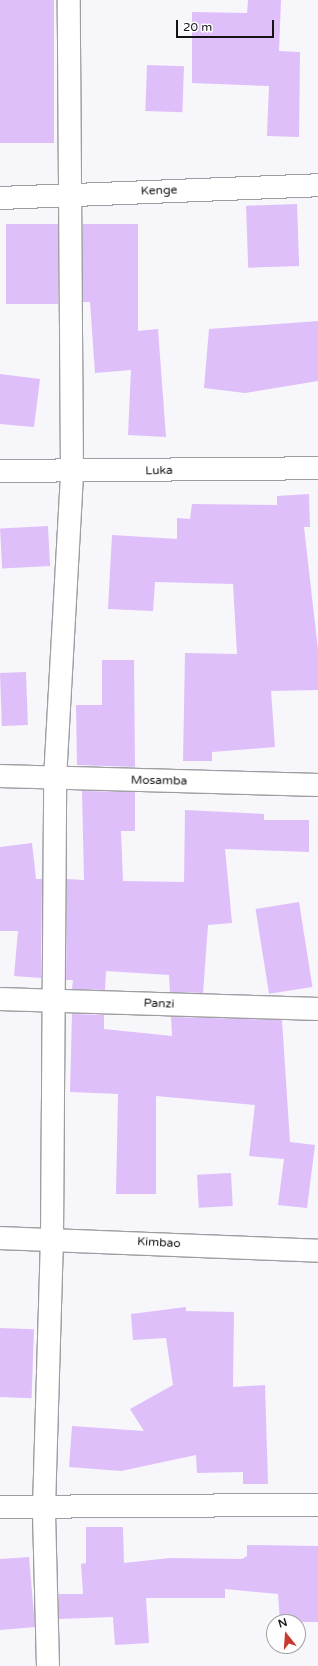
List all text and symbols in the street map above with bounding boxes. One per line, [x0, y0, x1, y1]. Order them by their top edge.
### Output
scale bar [178, 12, 276, 38]
text: 20 m [183, 20, 212, 34]
street label: Kenge [141, 183, 177, 199]
street label: Luka [145, 464, 173, 478]
street label: Mosamba [131, 773, 187, 789]
street label: Panzi [143, 996, 175, 1012]
street label: Kimbao [137, 1235, 181, 1251]
north arrow [266, 1614, 306, 1654]
text: N [277, 1615, 289, 1631]

